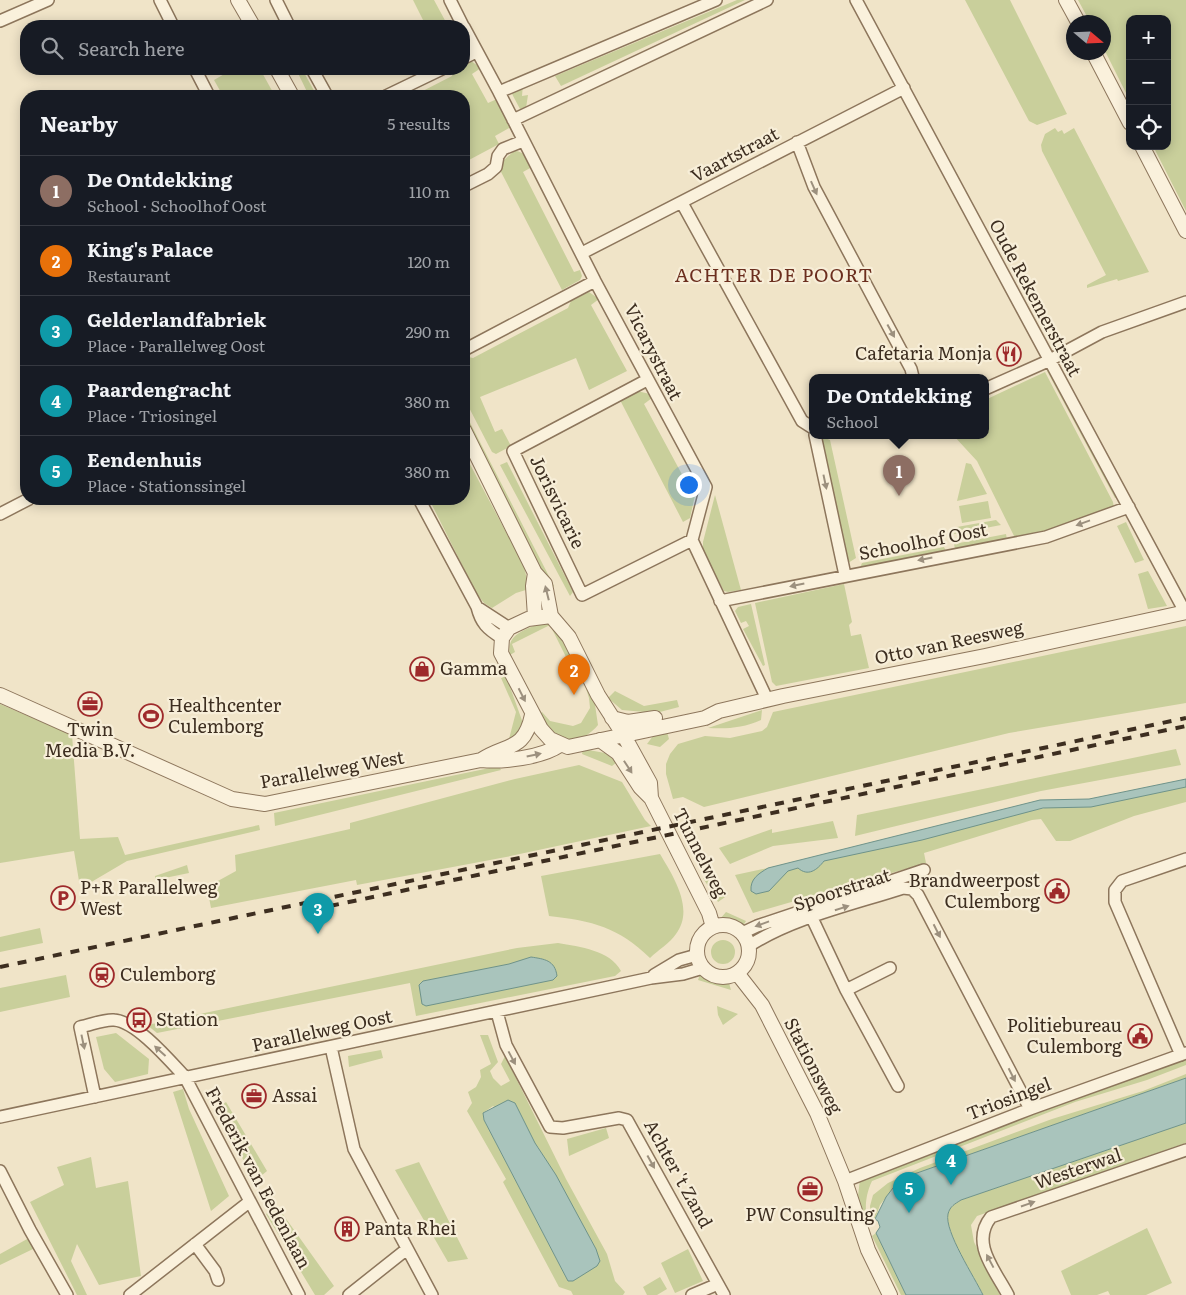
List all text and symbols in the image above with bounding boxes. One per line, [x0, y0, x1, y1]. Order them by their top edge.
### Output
north arrow [1066, 15, 1111, 60]
map controls [1126, 15, 1171, 150]
button: + [1126, 15, 1171, 60]
search box [20, 20, 470, 75]
icon: search [38, 34, 66, 62]
text: Search here [78, 34, 185, 62]
button: − [1126, 60, 1171, 105]
button: locate [1126, 105, 1171, 150]
text: Nearby [40, 107, 118, 138]
text: 5 results [387, 111, 450, 135]
street label: Vaartstraat [685, 119, 784, 188]
text: De Ontdekking [87, 165, 232, 193]
text: 1 [53, 179, 59, 203]
text: 110 m [409, 179, 450, 203]
one-way arrow [811, 181, 819, 195]
text: School · Schoolhof Oost [87, 193, 266, 217]
street label: Oude Rekemerstraat [983, 214, 1090, 381]
text: King's Palace [87, 235, 213, 263]
text: 2 [52, 249, 60, 273]
text: 120 m [407, 249, 450, 273]
district label: ACHTER DE POORT [675, 260, 873, 288]
text: Restaurant [87, 263, 171, 287]
street label: Vicarystraat [618, 298, 691, 405]
text: Gelderlandfabriek [87, 305, 266, 333]
text: 3 [52, 319, 60, 343]
text: 290 m [406, 319, 450, 343]
one-way arrow [886, 325, 895, 338]
text: Place · Parallelweg Oost [87, 333, 265, 357]
place label: Cafetaria Monja [855, 339, 992, 366]
restaurant icon: Cafetaria Monja [996, 341, 1022, 367]
popup [809, 374, 989, 439]
text: Paardengracht [87, 375, 231, 403]
text: De Ontdekking [826, 381, 972, 409]
text: 4 [51, 389, 61, 413]
text: 380 m [405, 389, 450, 413]
text: Place · Triosingel [87, 403, 217, 427]
text: School [826, 409, 878, 433]
text: Eendenhuis [87, 445, 201, 473]
street label: Jorisvicarie [524, 450, 593, 553]
pin: 1 [883, 455, 915, 496]
text: 5 [52, 459, 60, 483]
text: 380 m [405, 459, 450, 483]
your location [676, 472, 702, 498]
text: Place · Stationssingel [87, 473, 246, 497]
one-way arrow [821, 475, 829, 490]
street label: Schoolhof Oost [856, 515, 990, 566]
one-way arrow [1075, 519, 1090, 527]
one-way arrow [917, 556, 933, 564]
one-way arrow [790, 581, 805, 589]
one-way arrow [543, 585, 551, 600]
street label: Otto van Reesweg [872, 612, 1026, 670]
place label: Gamma [440, 654, 508, 681]
pin: 2 [558, 654, 590, 695]
shop icon: Gamma [409, 656, 435, 682]
one-way arrow [518, 688, 526, 703]
office icon: Twin Media B.V. [77, 691, 103, 717]
place label: Healthcenter Culemborg [168, 691, 282, 739]
sports icon: Healthcenter Culemborg [138, 703, 164, 729]
place label: Twin Media B.V. [45, 715, 135, 763]
street label: Parallelweg West [258, 742, 407, 794]
one-way arrow [526, 750, 542, 758]
one-way arrow [623, 760, 633, 773]
street label: Tunnelweg [667, 803, 736, 903]
street label: Spoorstraat [789, 860, 894, 917]
place label: Brandweerpost Culemborg [909, 866, 1041, 914]
place label: P+R Parallelweg West [80, 873, 219, 921]
public building icon: Brandweerpost Culemborg [1044, 878, 1070, 904]
parking icon: P+R Parallelweg West [50, 885, 76, 911]
pin: 3 [302, 893, 334, 934]
one-way arrow [834, 904, 849, 911]
one-way arrow [755, 921, 769, 929]
one-way arrow [933, 924, 941, 938]
place label: Culemborg [120, 960, 216, 987]
station icon: Culemborg [89, 962, 115, 988]
street label: Parallelweg Oost [249, 1001, 395, 1058]
place label: Station [156, 1005, 218, 1032]
bus stop icon: Station [126, 1007, 152, 1033]
place label: Politiebureau Culemborg [1007, 1011, 1123, 1059]
street label: Stationsweg [778, 1012, 851, 1119]
public building icon: Politiebureau Culemborg [1127, 1023, 1153, 1049]
one-way arrow [80, 1035, 88, 1051]
one-way arrow [153, 1046, 166, 1057]
one-way arrow [508, 1051, 516, 1065]
one-way arrow [1008, 1068, 1016, 1082]
street label: Triosingel [962, 1069, 1055, 1126]
street label: Frederik van Eedenlaan [200, 1081, 319, 1273]
place label: Assai [272, 1081, 317, 1108]
office icon: Assai [241, 1083, 267, 1109]
street label: Achter 't Zand [638, 1114, 720, 1232]
street label: Westerwal [1030, 1140, 1125, 1195]
pin: 4 [935, 1144, 967, 1185]
one-way arrow [647, 1155, 656, 1168]
pin: 5 [893, 1172, 925, 1213]
office icon: PW Consulting [797, 1176, 823, 1202]
place label: PW Consulting [745, 1200, 876, 1227]
one-way arrow [1020, 1200, 1035, 1208]
place label: Panta Rhei [364, 1214, 456, 1241]
building icon: Panta Rhei [334, 1216, 360, 1242]
one-way arrow [986, 1253, 994, 1268]

